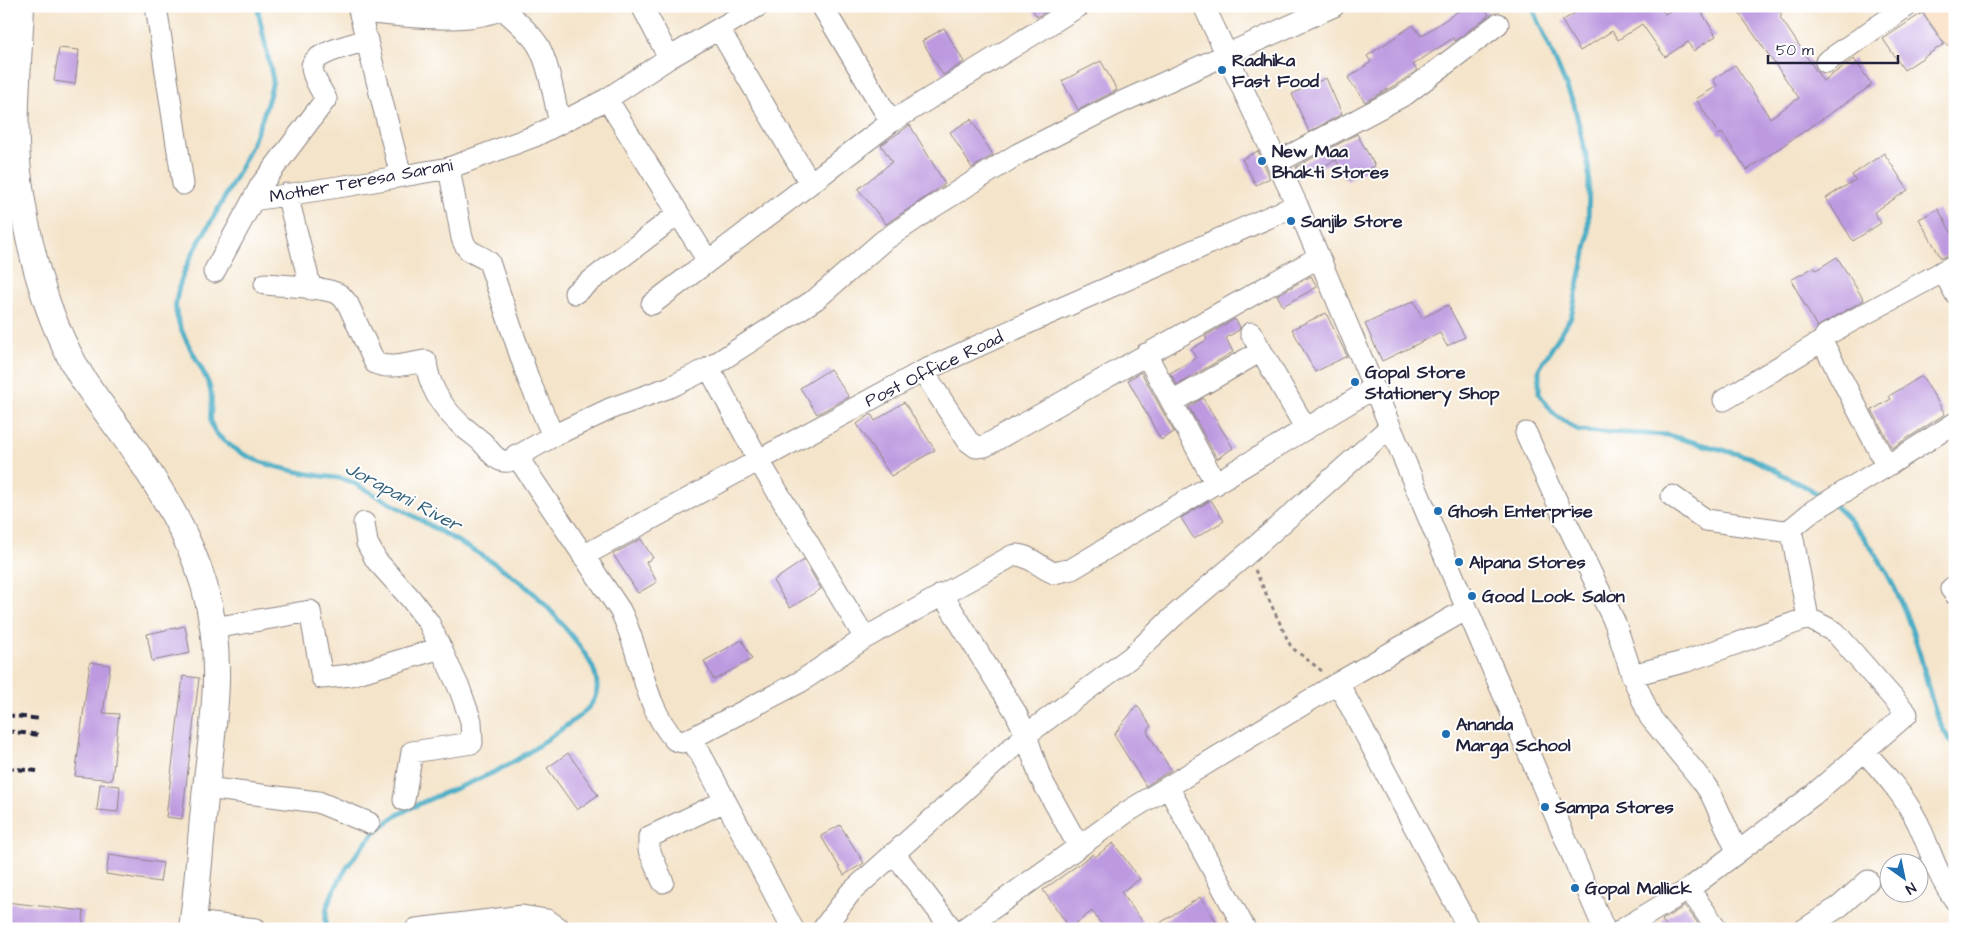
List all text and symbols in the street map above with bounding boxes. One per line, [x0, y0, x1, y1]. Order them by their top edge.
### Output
scale bar [1768, 32, 1898, 64]
text: 50 m [1776, 40, 1814, 61]
place label: Radhika Fast Food [1232, 48, 1320, 94]
marker: Radhika Fast Food [1216, 64, 1228, 76]
place label: New Maa Bhakti Stores [1272, 139, 1389, 185]
street label: Mother Teresa Sarani [267, 153, 455, 209]
marker: New Maa Bhakti Stores [1256, 155, 1268, 167]
place label: Sanjib Store [1300, 209, 1403, 234]
marker: Sanjib Store [1285, 215, 1297, 227]
street label: Post Office Road [861, 325, 1007, 413]
place label: Gopal Store Stationery Shop [1364, 360, 1500, 407]
marker: Gopal Store Stationery Shop [1349, 376, 1361, 388]
water label: Jorapani River [340, 455, 468, 540]
place label: Ghosh Enterprise [1448, 499, 1593, 524]
marker: Ghosh Enterprise [1432, 505, 1444, 517]
place label: Alpana Stores [1469, 550, 1586, 575]
marker: Alpana Stores [1453, 556, 1465, 568]
place label: Good Look Salon [1482, 584, 1625, 609]
marker: Good Look Salon [1466, 590, 1478, 602]
place label: Ananda Marga School [1456, 712, 1571, 759]
marker: Ananda Marga School [1440, 728, 1452, 740]
place label: Sampa Stores [1554, 795, 1674, 820]
marker: Sampa Stores [1539, 801, 1551, 813]
north arrow [1878, 852, 1928, 902]
place label: Gopal Mallick [1585, 876, 1693, 901]
text: N [1901, 877, 1920, 899]
marker: Gopal Mallick [1569, 882, 1581, 894]

